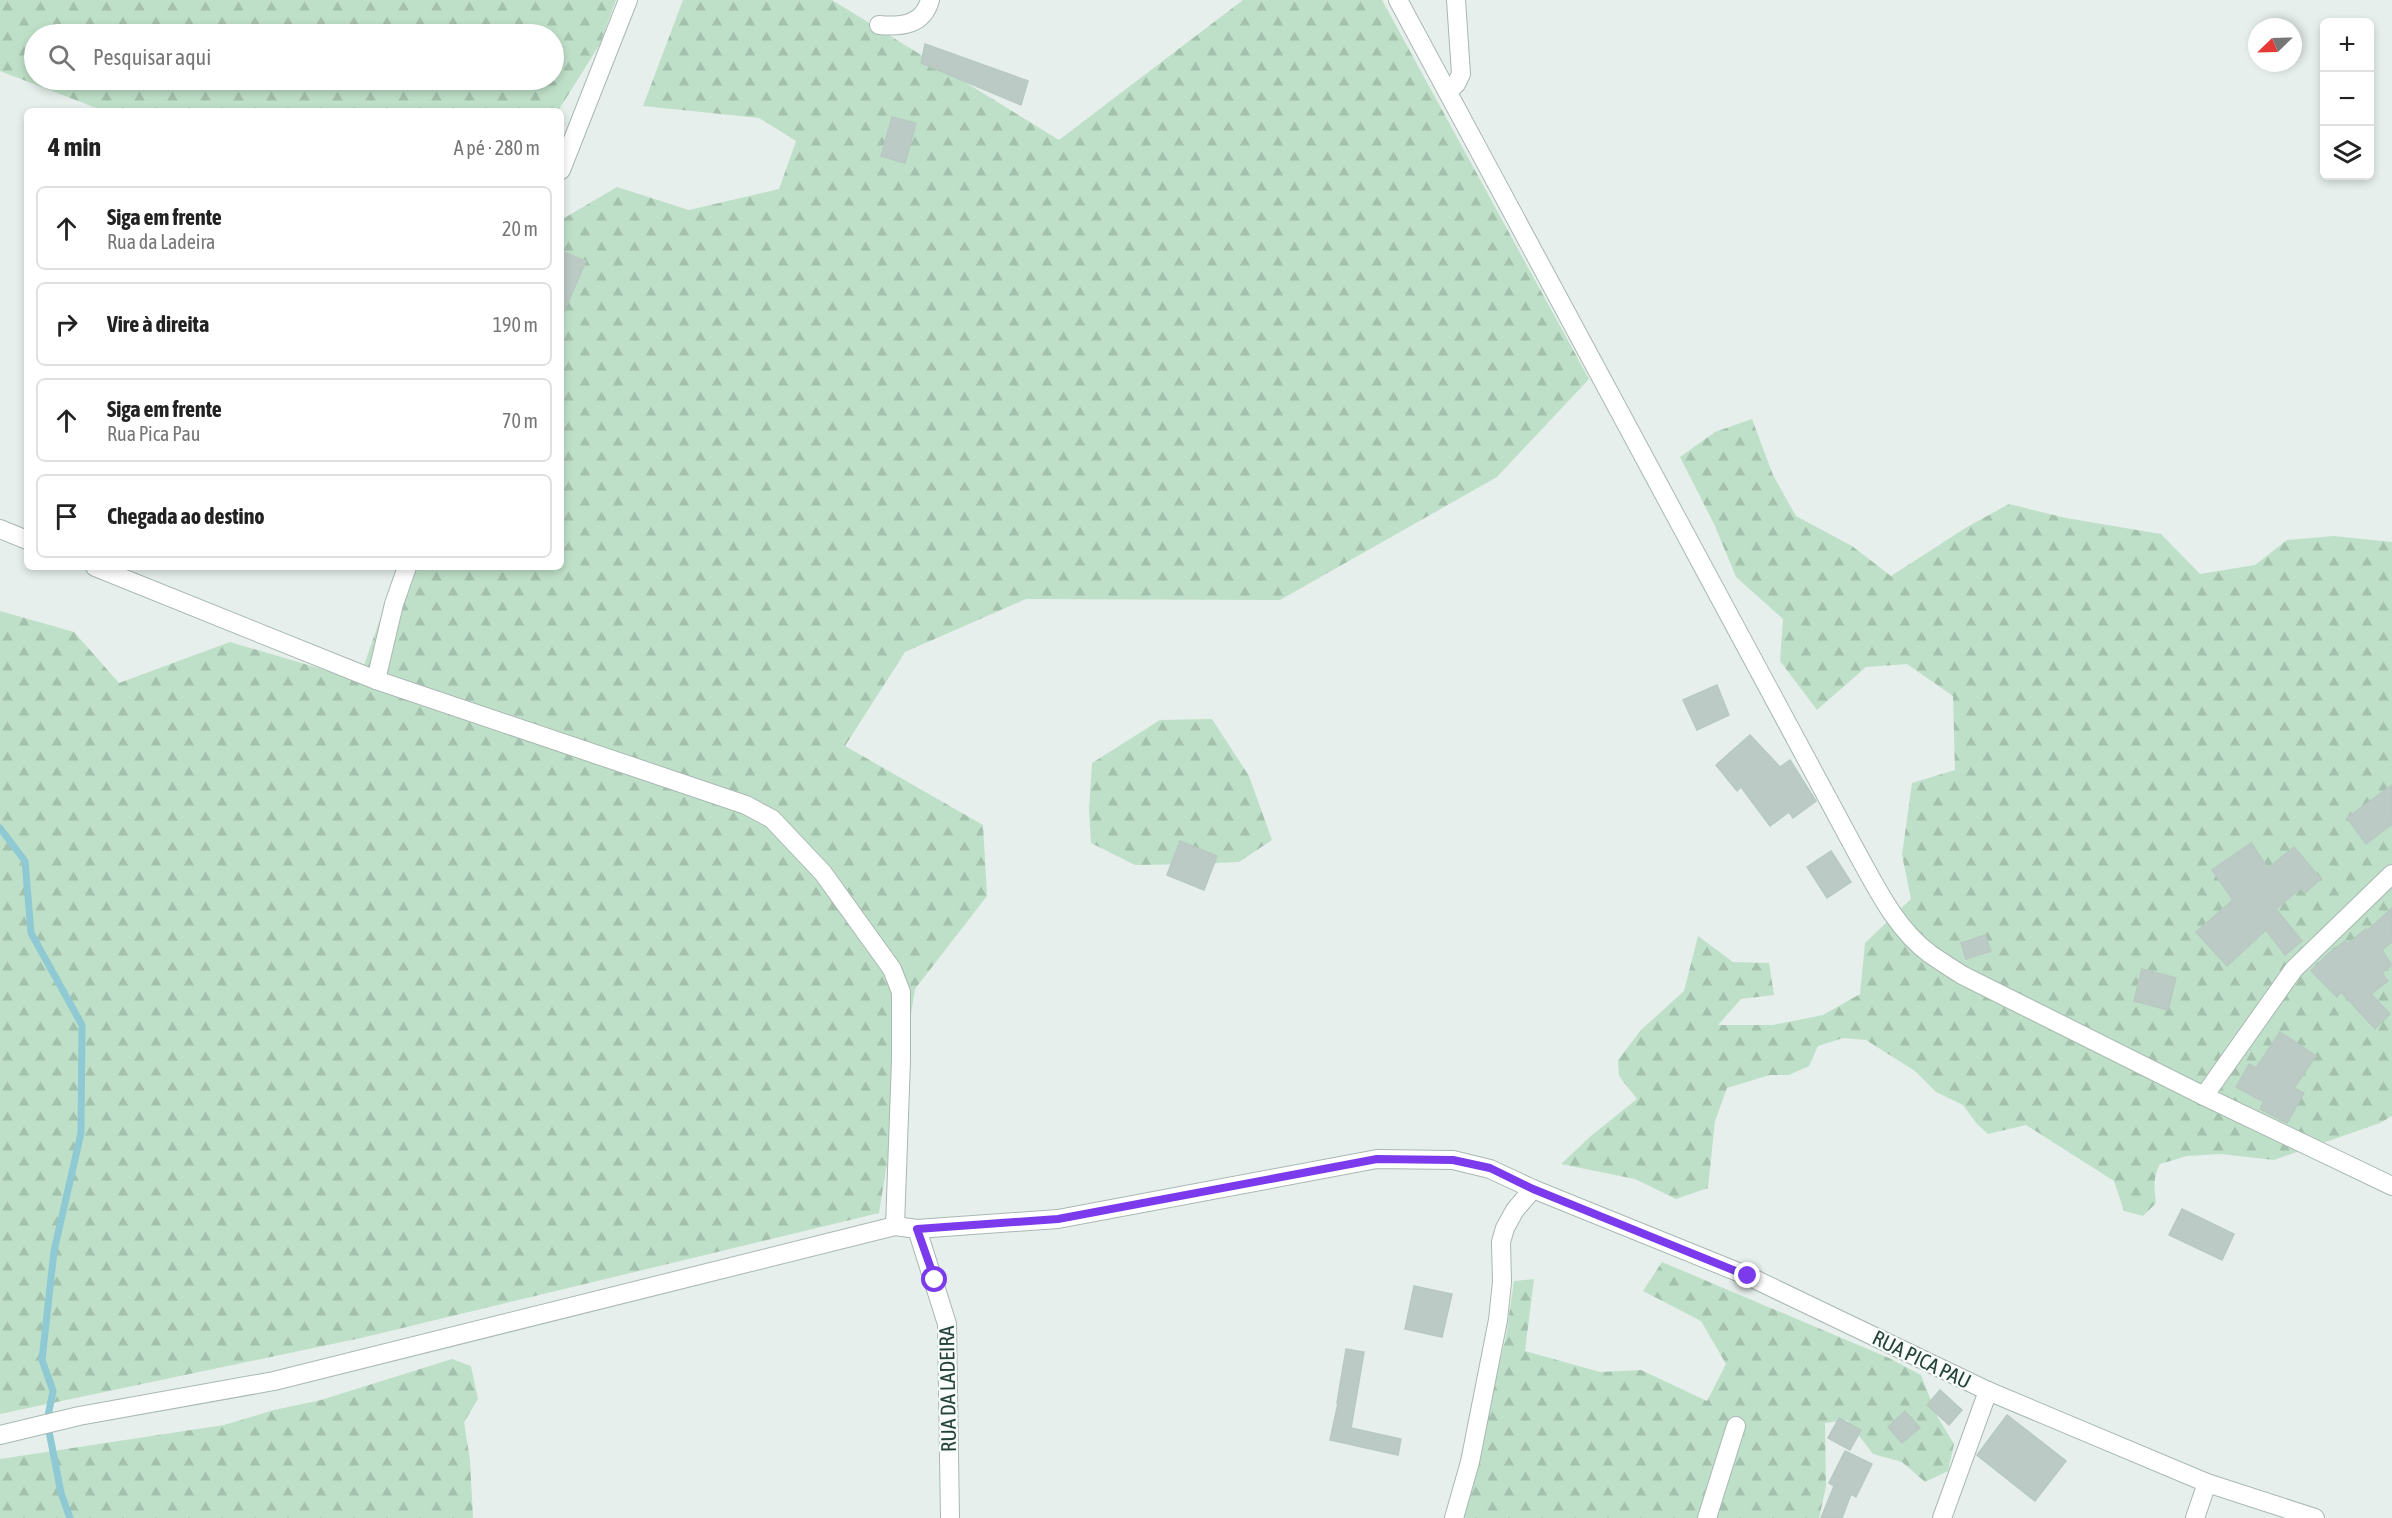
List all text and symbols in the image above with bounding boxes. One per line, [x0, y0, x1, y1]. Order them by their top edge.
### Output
north arrow [2248, 18, 2302, 72]
map controls [2320, 18, 2374, 180]
button: + [2320, 18, 2374, 72]
search box [24, 24, 564, 90]
icon: search [45, 41, 78, 74]
text: Pesquisar aqui [93, 44, 211, 70]
button: − [2320, 72, 2374, 126]
button: layers [2320, 126, 2374, 180]
text: 4 min [48, 132, 101, 162]
text: A pé · 280 m [454, 136, 540, 159]
text: Siga em frente [107, 204, 222, 230]
icon: ahead [50, 212, 83, 245]
text: 20 m [502, 217, 538, 240]
text: Rua da Ladeira [107, 230, 215, 253]
icon: right [50, 308, 83, 341]
text: Vire à direita [107, 311, 209, 337]
text: 190 m [493, 313, 538, 336]
text: Siga em frente [107, 396, 222, 422]
icon: ahead [50, 404, 83, 437]
text: 70 m [502, 409, 538, 432]
text: Rua Pica Pau [107, 422, 201, 445]
icon: arrive [50, 500, 83, 533]
text: Chegada ao destino [107, 503, 265, 529]
route end [1734, 1262, 1760, 1288]
route start [921, 1266, 947, 1292]
street label: RUA DA LADEIRA [934, 1325, 960, 1452]
street label: RUA PICA PAU [1869, 1325, 1975, 1393]

